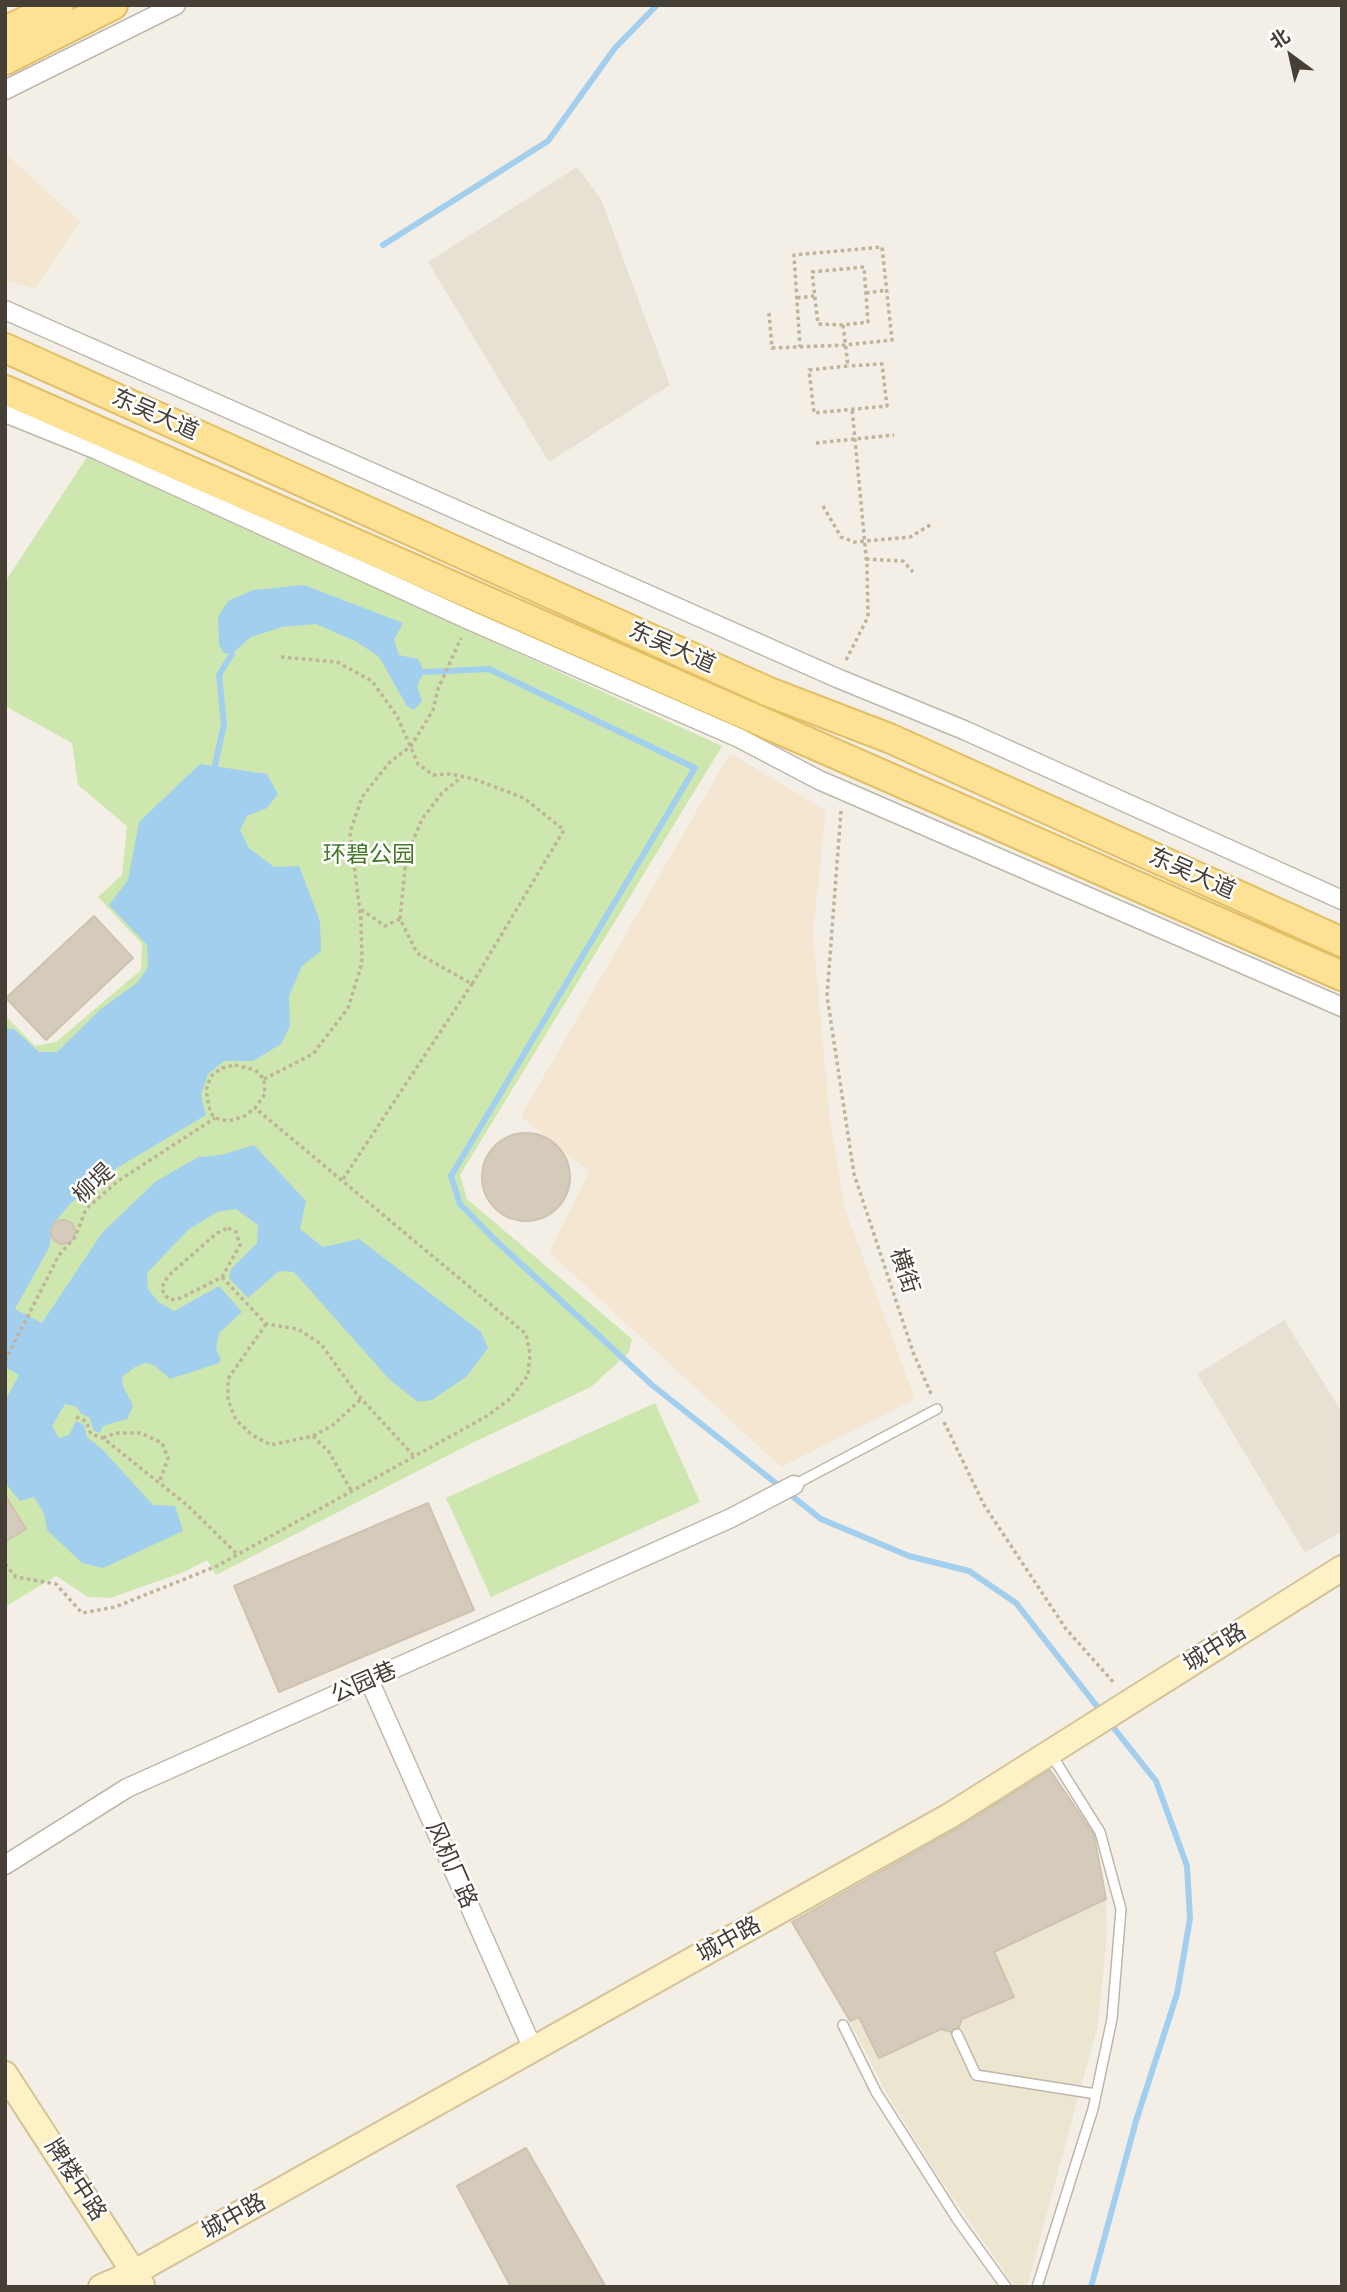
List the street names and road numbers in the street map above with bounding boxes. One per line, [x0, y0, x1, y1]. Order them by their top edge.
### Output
street label: 东吴大道 [107, 384, 203, 446]
street label: 东吴大道 [624, 617, 720, 679]
street label: 东吴大道 [1144, 843, 1240, 905]
street label: 柳堤 [68, 1158, 120, 1210]
street label: 横街 [884, 1245, 924, 1297]
street label: 城中路 [1178, 1618, 1252, 1678]
street label: 公园巷 [327, 1656, 401, 1710]
street label: 风机厂路 [420, 1817, 482, 1913]
street label: 城中路 [692, 1911, 766, 1969]
street label: 牌楼中路 [38, 2134, 112, 2226]
street label: 城中路 [197, 2188, 271, 2246]

